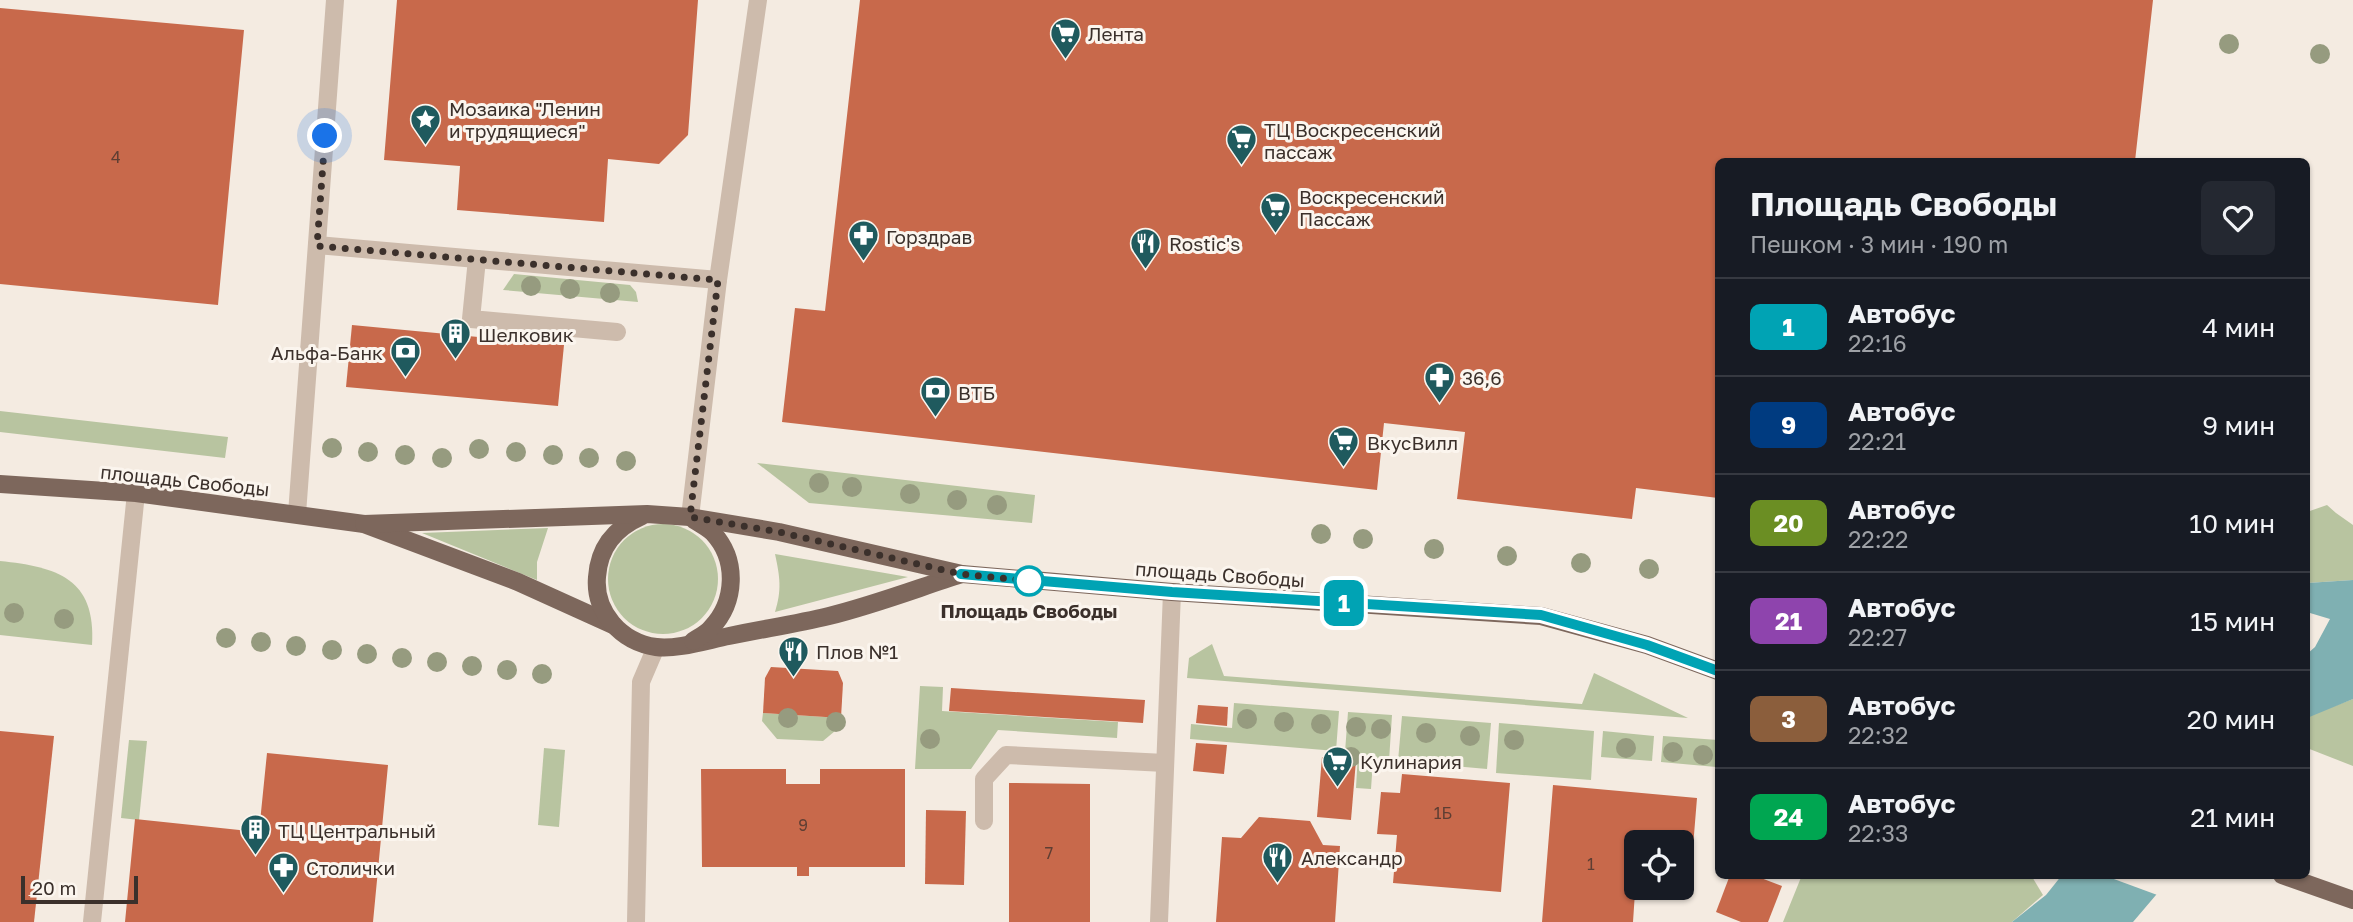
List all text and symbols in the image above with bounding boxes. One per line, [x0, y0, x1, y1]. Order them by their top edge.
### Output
supermarket icon: Лента [1048, 16, 1082, 60]
place label: Лента [1088, 22, 1144, 45]
place label: Мозаика "Ленин и трудящиеся" [449, 97, 601, 142]
place icon: Мозаика "Ленин и трудящиеся" [409, 102, 443, 146]
your location [307, 118, 342, 153]
place label: ТЦ Воскресенский пассаж [1264, 118, 1441, 163]
supermarket icon: ТЦ Воскресенский пассаж [1224, 123, 1258, 167]
house number: 4 [111, 147, 121, 167]
button: heart [2201, 181, 2275, 255]
text: Площадь Свободы [1750, 184, 2057, 223]
place label: Воскресенский Пассаж [1299, 185, 1445, 230]
supermarket icon: Воскресенский Пассаж [1259, 190, 1293, 234]
pharmacy icon: Горздрав [846, 219, 880, 263]
place label: Горздрав [886, 225, 972, 248]
restaurant icon: Rostic's [1129, 226, 1163, 270]
text: Пешком · 3 мин · 190 m [1750, 230, 2008, 258]
place label: Rostic's [1169, 232, 1240, 255]
text: Автобус [1848, 298, 1955, 329]
text: 1 [1782, 312, 1795, 341]
text: 4 мин [2202, 312, 2275, 343]
building icon: Шелковик [438, 317, 472, 361]
place label: Шелковик [478, 323, 574, 346]
text: 22:16 [1848, 329, 1907, 357]
bank icon: Альфа-Банк [389, 335, 423, 379]
place label: Альфа-Банк [271, 341, 383, 364]
pharmacy icon: 36,6 [1422, 360, 1456, 404]
place label: 36,6 [1462, 366, 1502, 389]
bank icon: ВТБ [918, 375, 952, 419]
place label: ВТБ [958, 381, 995, 404]
text: Автобус [1848, 396, 1955, 427]
text: 9 [1781, 410, 1796, 439]
text: 9 мин [2202, 410, 2275, 441]
supermarket icon: ВкусВилл [1327, 425, 1361, 469]
text: 22:21 [1848, 427, 1906, 455]
place label: ВкусВилл [1367, 431, 1458, 454]
street label: площадь Свободы [99, 460, 271, 500]
text: Автобус [1848, 494, 1955, 525]
text: 20 [1773, 508, 1804, 537]
text: 10 мин [2189, 508, 2275, 539]
text: 22:22 [1848, 525, 1908, 553]
street label: площадь Свободы [1134, 557, 1306, 591]
marker: Площадь Свободы [1014, 566, 1044, 596]
line badge: 1 [1321, 580, 1367, 626]
text: 1 [1338, 588, 1350, 617]
text: Автобус [1848, 592, 1955, 623]
place label: Площадь Свободы [941, 599, 1117, 622]
text: 21 [1775, 606, 1802, 635]
text: 15 мин [2190, 606, 2275, 637]
text: 22:27 [1848, 623, 1907, 651]
restaurant icon: Плов №1 [776, 634, 810, 678]
place label: Плов №1 [816, 640, 898, 663]
text: Автобус [1848, 690, 1955, 721]
text: 3 [1781, 704, 1796, 733]
text: 20 мин [2187, 704, 2275, 735]
text: 22:32 [1848, 721, 1908, 749]
supermarket icon: Кулинария [1320, 744, 1354, 788]
place label: Кулинария [1360, 750, 1462, 773]
text: Автобус [1848, 788, 1955, 819]
text: 24 [1774, 802, 1803, 831]
text: 21 мин [2190, 802, 2275, 833]
house number: 1Б [1434, 803, 1452, 823]
building icon: ТЦ Центральный [238, 813, 272, 857]
house number: 9 [798, 815, 808, 835]
place label: ТЦ Центральный [278, 819, 436, 842]
text: 22:33 [1848, 819, 1909, 847]
map controls [1624, 830, 1694, 900]
button: locate [1624, 830, 1694, 900]
restaurant icon: Александр [1261, 840, 1295, 884]
house number: 7 [1045, 843, 1053, 863]
place label: Александр [1301, 846, 1403, 869]
pharmacy icon: Столички [266, 850, 300, 894]
house number: 1 [1587, 854, 1595, 874]
place label: Столички [306, 856, 395, 879]
scale bar [21, 873, 138, 905]
text: 20 m [32, 876, 76, 899]

